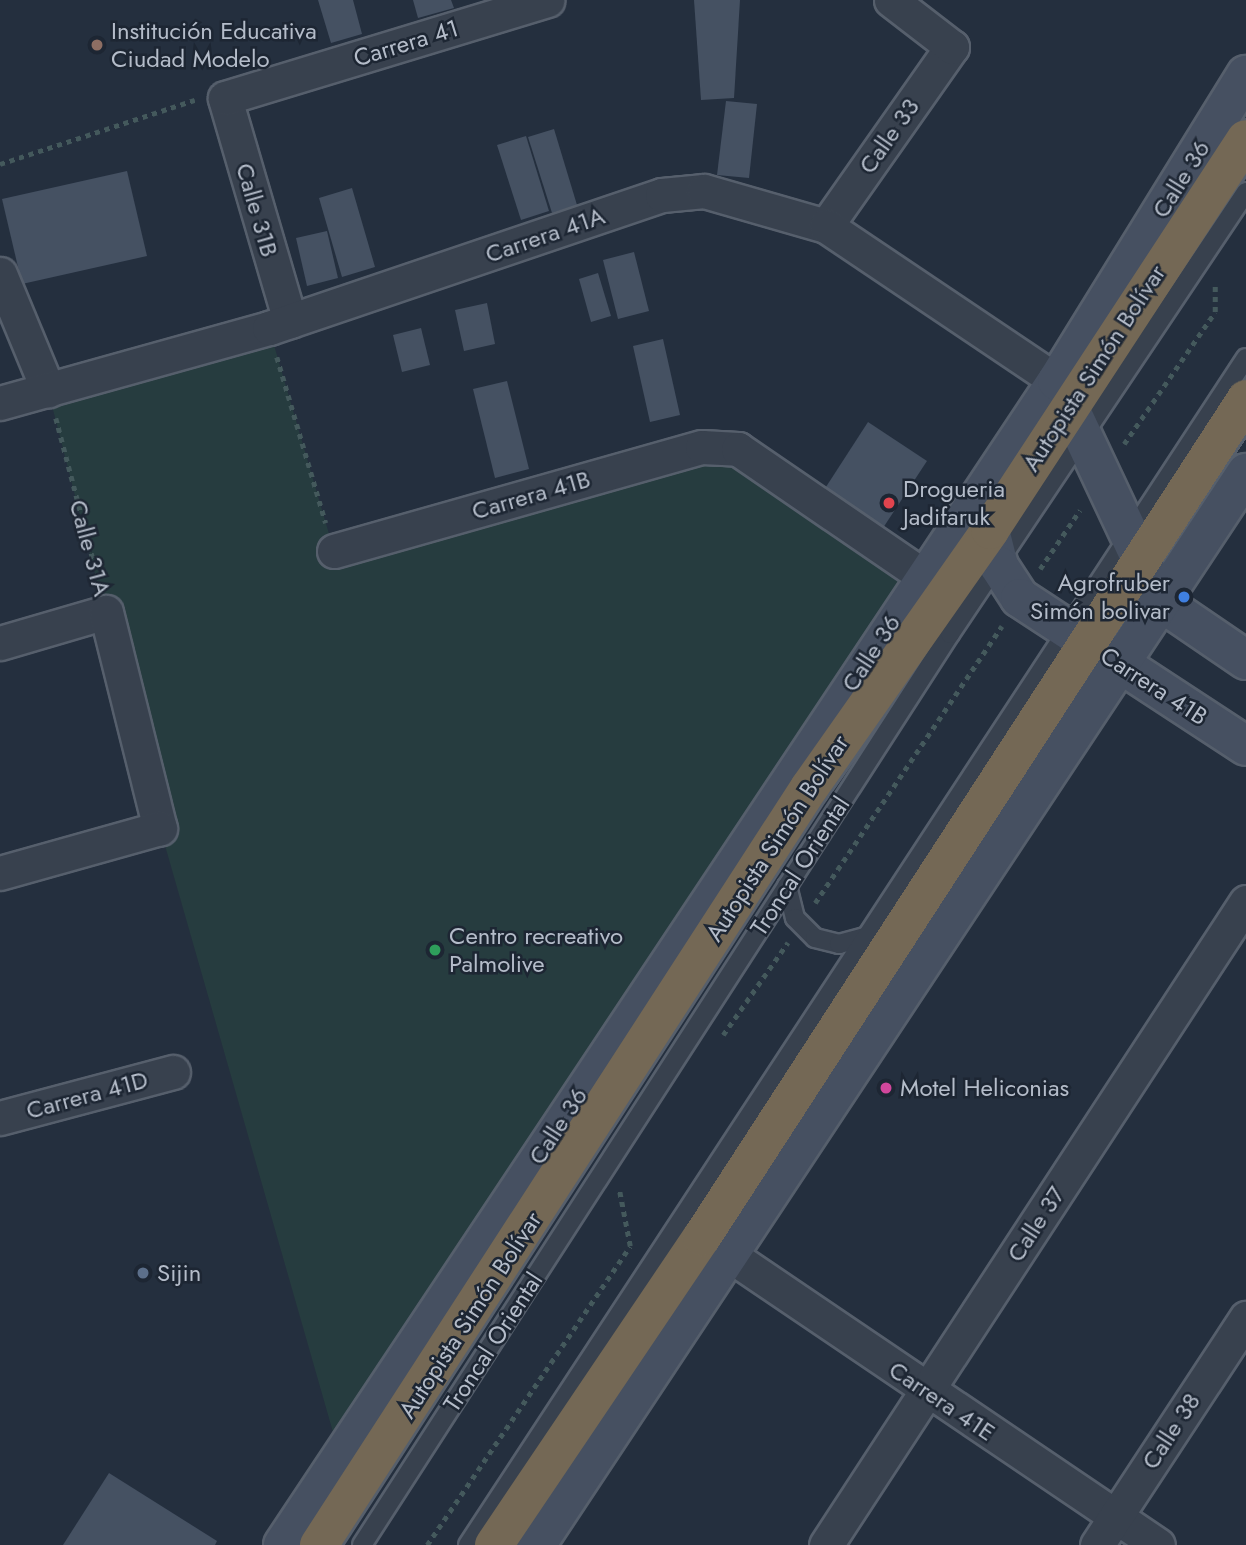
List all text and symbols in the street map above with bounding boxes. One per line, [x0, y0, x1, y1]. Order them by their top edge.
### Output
street label: Carrera 41 [350, 13, 462, 73]
place label: Institución Educativa Ciudad Modelo [111, 17, 317, 73]
marker: Institución Educativa Ciudad Modelo [89, 37, 105, 53]
street label: Calle 33 [853, 93, 925, 179]
street label: Calle 36 [1146, 135, 1216, 223]
street label: Calle 31B [230, 160, 284, 260]
street label: Carrera 41A [482, 201, 608, 269]
street label: Autopista Simón Bolívar [1016, 259, 1172, 477]
street label: Carrera 41B [469, 464, 593, 526]
place label: Drogueria Jadifaruk [903, 475, 1005, 531]
marker: Drogueria Jadifaruk [881, 495, 897, 511]
street label: Calle 31A [63, 497, 117, 599]
place label: Agrofruber Simón bolivar [1030, 569, 1170, 625]
marker: Agrofruber Simón bolivar [1176, 589, 1192, 605]
street label: Calle 36 [836, 609, 906, 697]
street label: Carrera 41B [1095, 641, 1213, 731]
street label: Autopista Simón Bolívar [699, 729, 855, 947]
street label: Troncal Oriental [744, 791, 856, 941]
place label: Centro recreativo Palmolive [449, 922, 623, 978]
marker: Centro recreativo Palmolive [427, 942, 443, 958]
street label: Carrera 41D [23, 1065, 151, 1125]
place label: Motel Heliconias [900, 1074, 1069, 1102]
marker: Motel Heliconias [878, 1080, 894, 1096]
street label: Calle 36 [523, 1082, 593, 1170]
street label: Calle 37 [1001, 1181, 1071, 1267]
street label: Autopista Simón Bolívar [392, 1206, 548, 1424]
place label: Sijin [157, 1259, 201, 1287]
marker: Sijin [135, 1265, 151, 1281]
street label: Troncal Oriental [437, 1267, 549, 1417]
street label: Carrera 41E [884, 1355, 1000, 1447]
street label: Calle 38 [1136, 1388, 1206, 1474]

